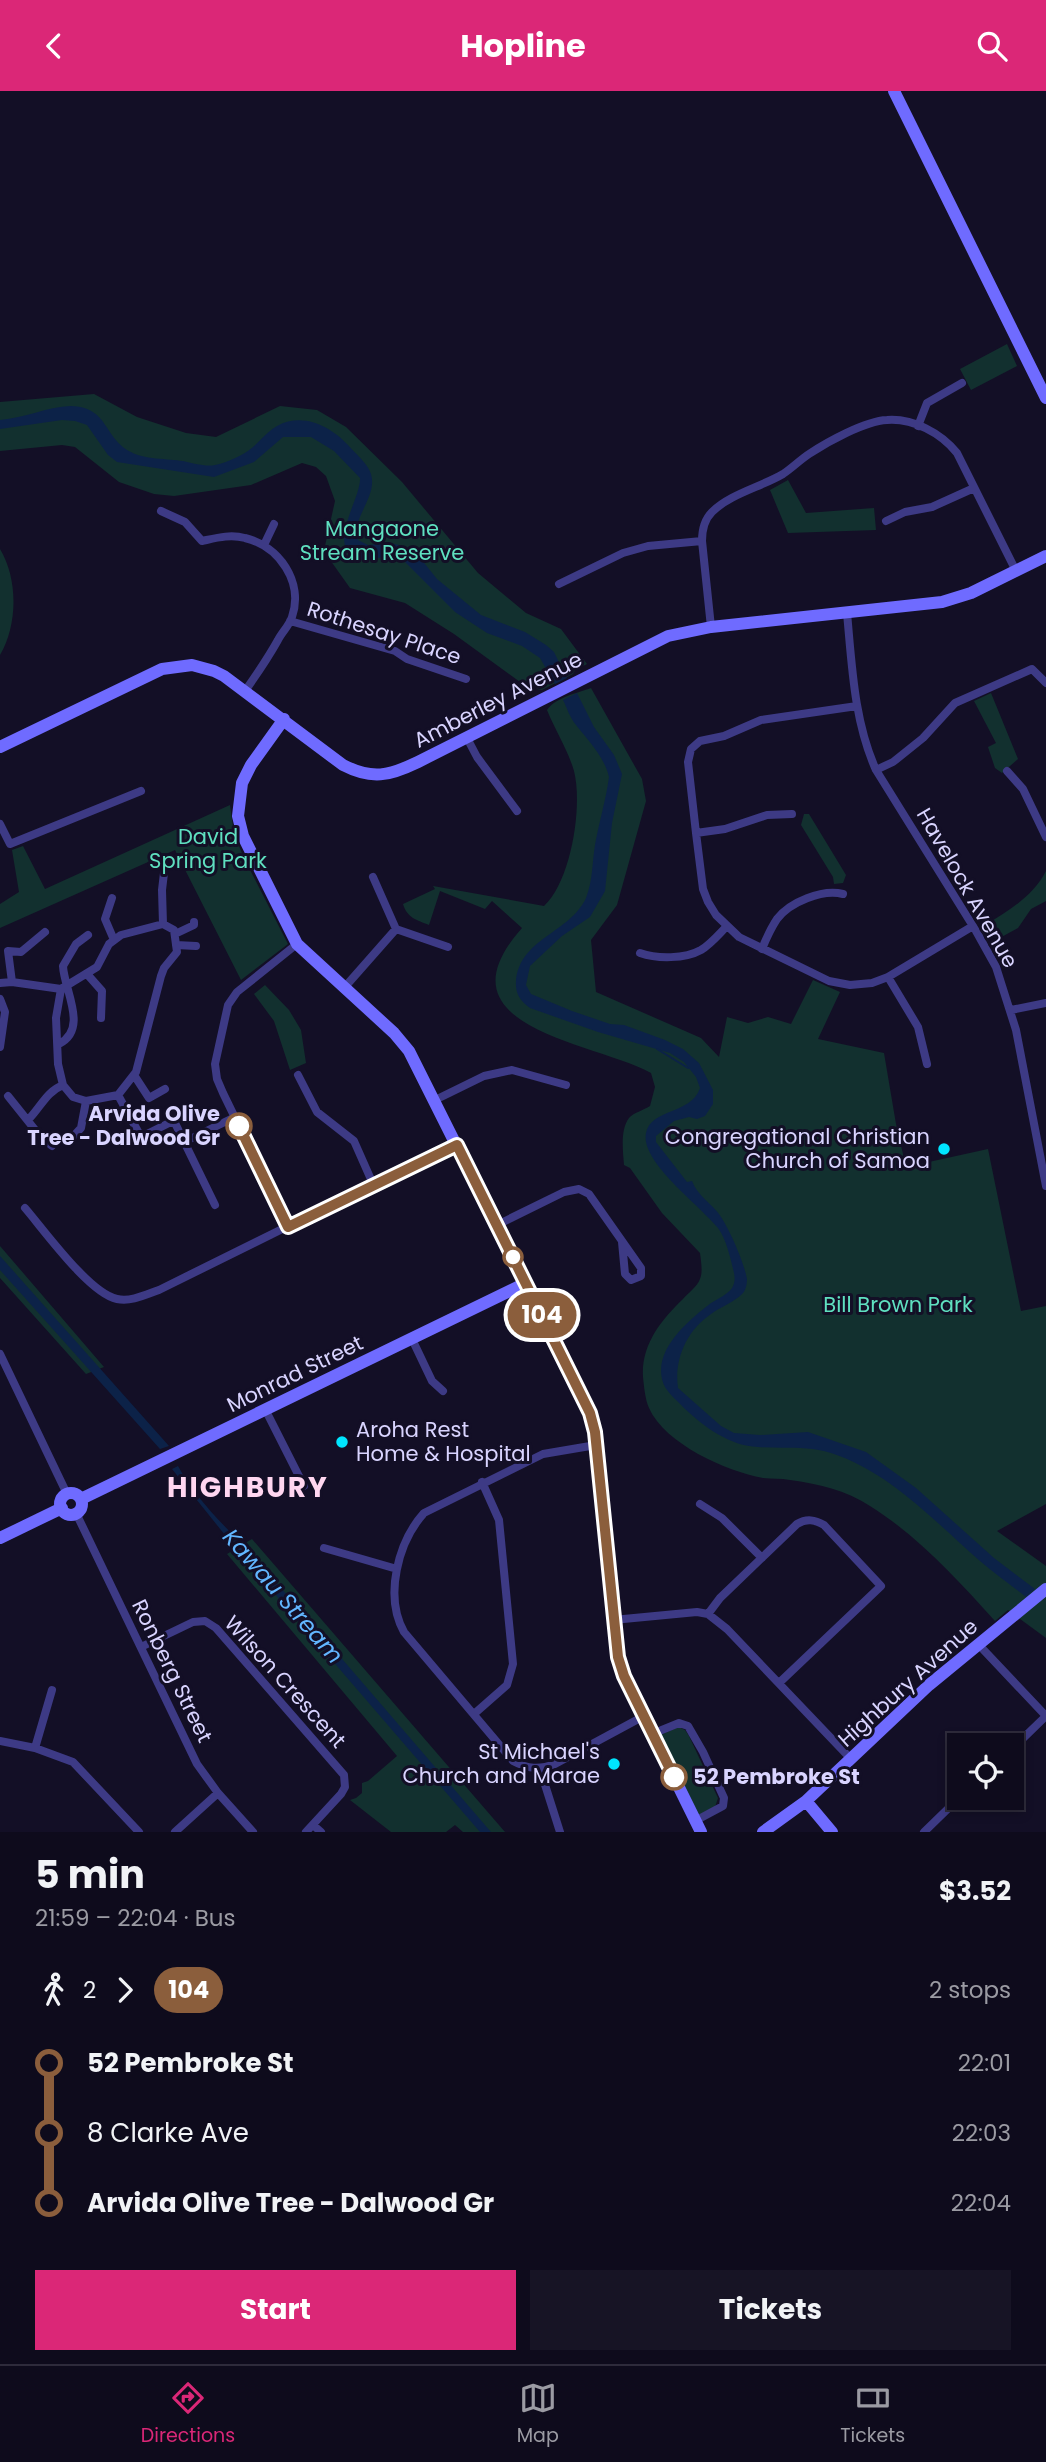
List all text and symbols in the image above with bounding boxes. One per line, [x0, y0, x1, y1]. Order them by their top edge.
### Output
text: Hopline [460, 23, 586, 68]
icon: back [35, 27, 73, 65]
icon: search [973, 27, 1011, 65]
park label: Mangaone Stream Reserve [300, 514, 464, 567]
street label: Rothesay Place [304, 594, 465, 671]
street label: Amberley Avenue [409, 645, 587, 755]
street label: Havelock Avenue [910, 802, 1025, 973]
park label: David Spring Park [149, 822, 267, 875]
place label: Arvida Olive Tree - Dalwood Gr [27, 1099, 220, 1152]
marker: Arvida Olive Tree - Dalwood Gr [226, 1113, 252, 1139]
place label: Congregational Christian Church of Samoa [665, 1122, 930, 1175]
marker: Congregational Christian Church of Samoa [936, 1141, 952, 1157]
unlabelled marker [503, 1247, 523, 1267]
park label: Bill Brown Park [823, 1290, 973, 1319]
line badge: 104 [502, 1292, 582, 1338]
text: 104 [522, 1298, 562, 1331]
street label: Monrad Street [222, 1328, 368, 1419]
place label: Aroha Rest Home & Hospital [356, 1415, 531, 1468]
marker: Aroha Rest Home & Hospital [334, 1434, 350, 1450]
district label: HIGHBURY [167, 1468, 329, 1507]
water label: Kawau Stream [215, 1522, 351, 1670]
street label: Ronberg Street [125, 1594, 220, 1747]
street label: Wilson Crescent [218, 1609, 353, 1754]
street label: Highbury Avenue [831, 1612, 984, 1753]
map controls [947, 1733, 1024, 1810]
button: locate [947, 1733, 1024, 1810]
place label: St Michael's Church and Marae [403, 1737, 600, 1790]
marker: St Michael's Church and Marae [606, 1756, 622, 1772]
place label: 52 Pembroke St [693, 1762, 860, 1791]
marker: 52 Pembroke St [661, 1764, 687, 1790]
text: 5 min [35, 1848, 145, 1901]
text: $3.52 [939, 1873, 1011, 1909]
text: 21:59 – 22:04 · Bus [35, 1902, 236, 1934]
icon: walk [35, 1971, 73, 2009]
icon: forward [106, 1971, 144, 2009]
text: 104 [168, 1973, 209, 2006]
text: 2 [83, 1974, 96, 2006]
text: 2 stops [929, 1974, 1011, 2006]
text: 52 Pembroke St [87, 2045, 294, 2081]
text: 22:01 [958, 2047, 1011, 2079]
text: 8 Clarke Ave [87, 2115, 249, 2151]
text: 22:03 [952, 2117, 1011, 2149]
text: Arvida Olive Tree - Dalwood Gr [87, 2185, 494, 2221]
text: 22:04 [951, 2187, 1011, 2219]
button: Start [35, 2270, 516, 2350]
button: Tickets [530, 2270, 1011, 2350]
tab: Directions [141, 2379, 235, 2450]
tab: Map [517, 2379, 559, 2450]
tab: Tickets [840, 2379, 905, 2450]

